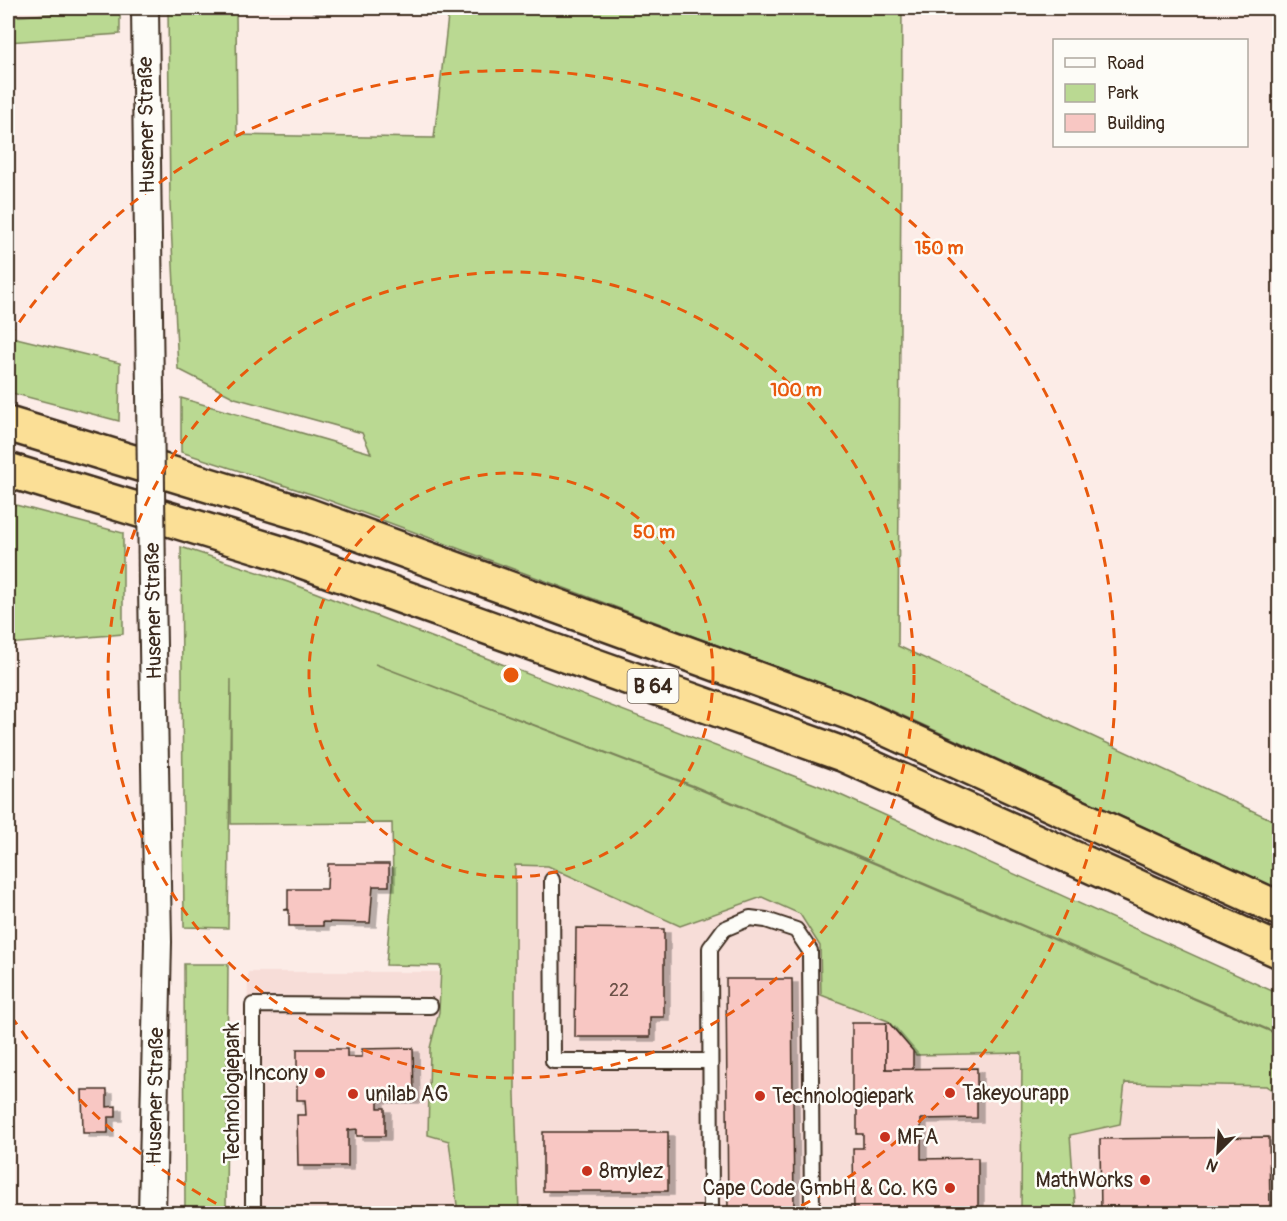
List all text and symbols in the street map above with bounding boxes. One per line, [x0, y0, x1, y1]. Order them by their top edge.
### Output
legend [1053, 39, 1248, 147]
text: Road [1107, 52, 1144, 75]
street label: Husener Straße [132, 56, 161, 194]
text: Park [1107, 82, 1139, 105]
text: Building [1107, 112, 1165, 135]
text: 150 m [915, 237, 964, 260]
text: 100 m [770, 379, 822, 402]
text: 50 m [633, 521, 675, 544]
street label: Husener Straße [139, 542, 168, 680]
centre of rings [501, 665, 521, 685]
road number: B 64 [628, 669, 678, 703]
house number: 22 [609, 979, 629, 1002]
street label: Technologiepark [219, 1022, 246, 1164]
street label: Husener Straße [141, 1027, 170, 1165]
place label: Incony [248, 1060, 308, 1087]
marker: Incony [313, 1066, 327, 1080]
place label: Takeyourapp [962, 1080, 1069, 1107]
place label: unilab AG [365, 1081, 448, 1108]
place label: Technologiepark [772, 1083, 914, 1110]
marker: Takeyourapp [943, 1086, 957, 1100]
marker: unilab AG [346, 1087, 360, 1101]
marker: Technologiepark [753, 1089, 767, 1103]
north arrow [1188, 1122, 1248, 1182]
place label: MFA [897, 1124, 938, 1151]
marker: MFA [878, 1130, 892, 1144]
text: N [1203, 1153, 1221, 1176]
place label: 8mylez [599, 1158, 664, 1185]
marker: 8mylez [580, 1164, 594, 1178]
place label: MathWorks [1036, 1167, 1134, 1194]
marker: MathWorks [1138, 1173, 1152, 1187]
place label: Cape Code GmbH & Co. KG [702, 1175, 938, 1202]
marker: Cape Code GmbH & Co. KG [943, 1181, 957, 1195]

